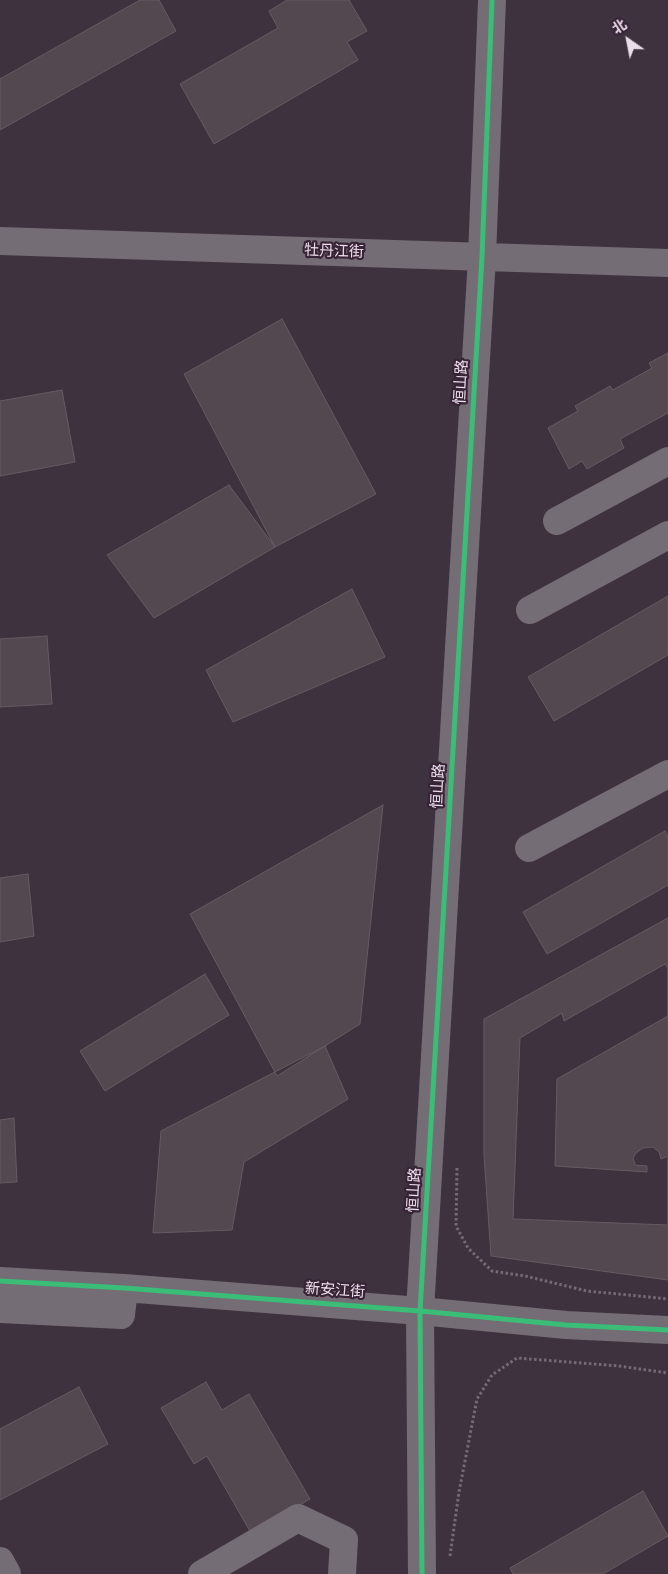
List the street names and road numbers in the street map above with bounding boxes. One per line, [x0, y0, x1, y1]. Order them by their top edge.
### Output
street label: 牡丹江街 [304, 242, 364, 262]
street label: 恒山路 [452, 359, 472, 405]
street label: 恒山路 [429, 763, 449, 809]
street label: 恒山路 [405, 1167, 425, 1213]
street label: 新安江街 [304, 1280, 366, 1302]

